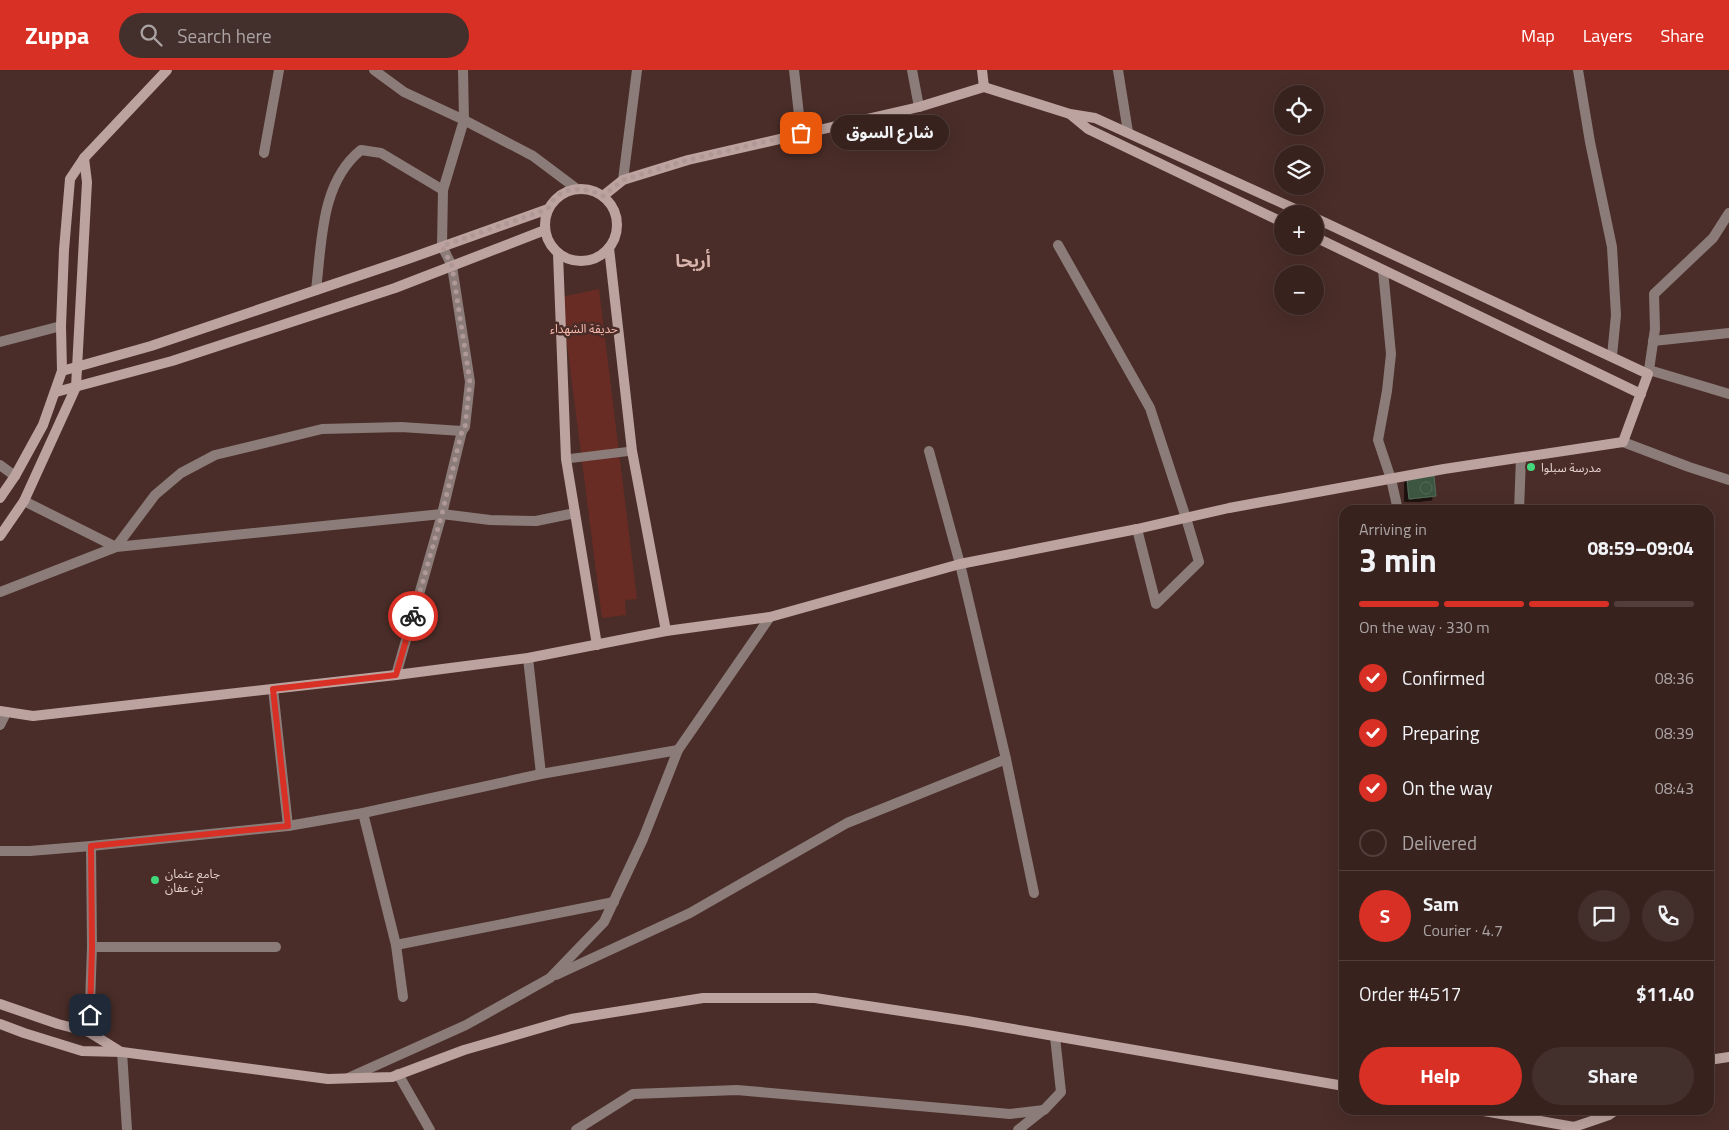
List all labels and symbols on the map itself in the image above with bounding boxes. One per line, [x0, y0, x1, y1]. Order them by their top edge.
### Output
pin [780, 112, 822, 154]
callout: شارع السوق [831, 116, 948, 150]
district label: أريحا [675, 247, 711, 274]
park label: حديقة الشهداء [550, 319, 618, 338]
place label: مدرسة سبلوا [1541, 458, 1601, 477]
marker: مدرسة سبلوا [1525, 461, 1537, 473]
courier [388, 591, 438, 641]
place label: جامع عثمان بن عفان [165, 864, 220, 897]
marker: جامع عثمان بن عفان [149, 874, 161, 886]
pin [69, 994, 111, 1036]

